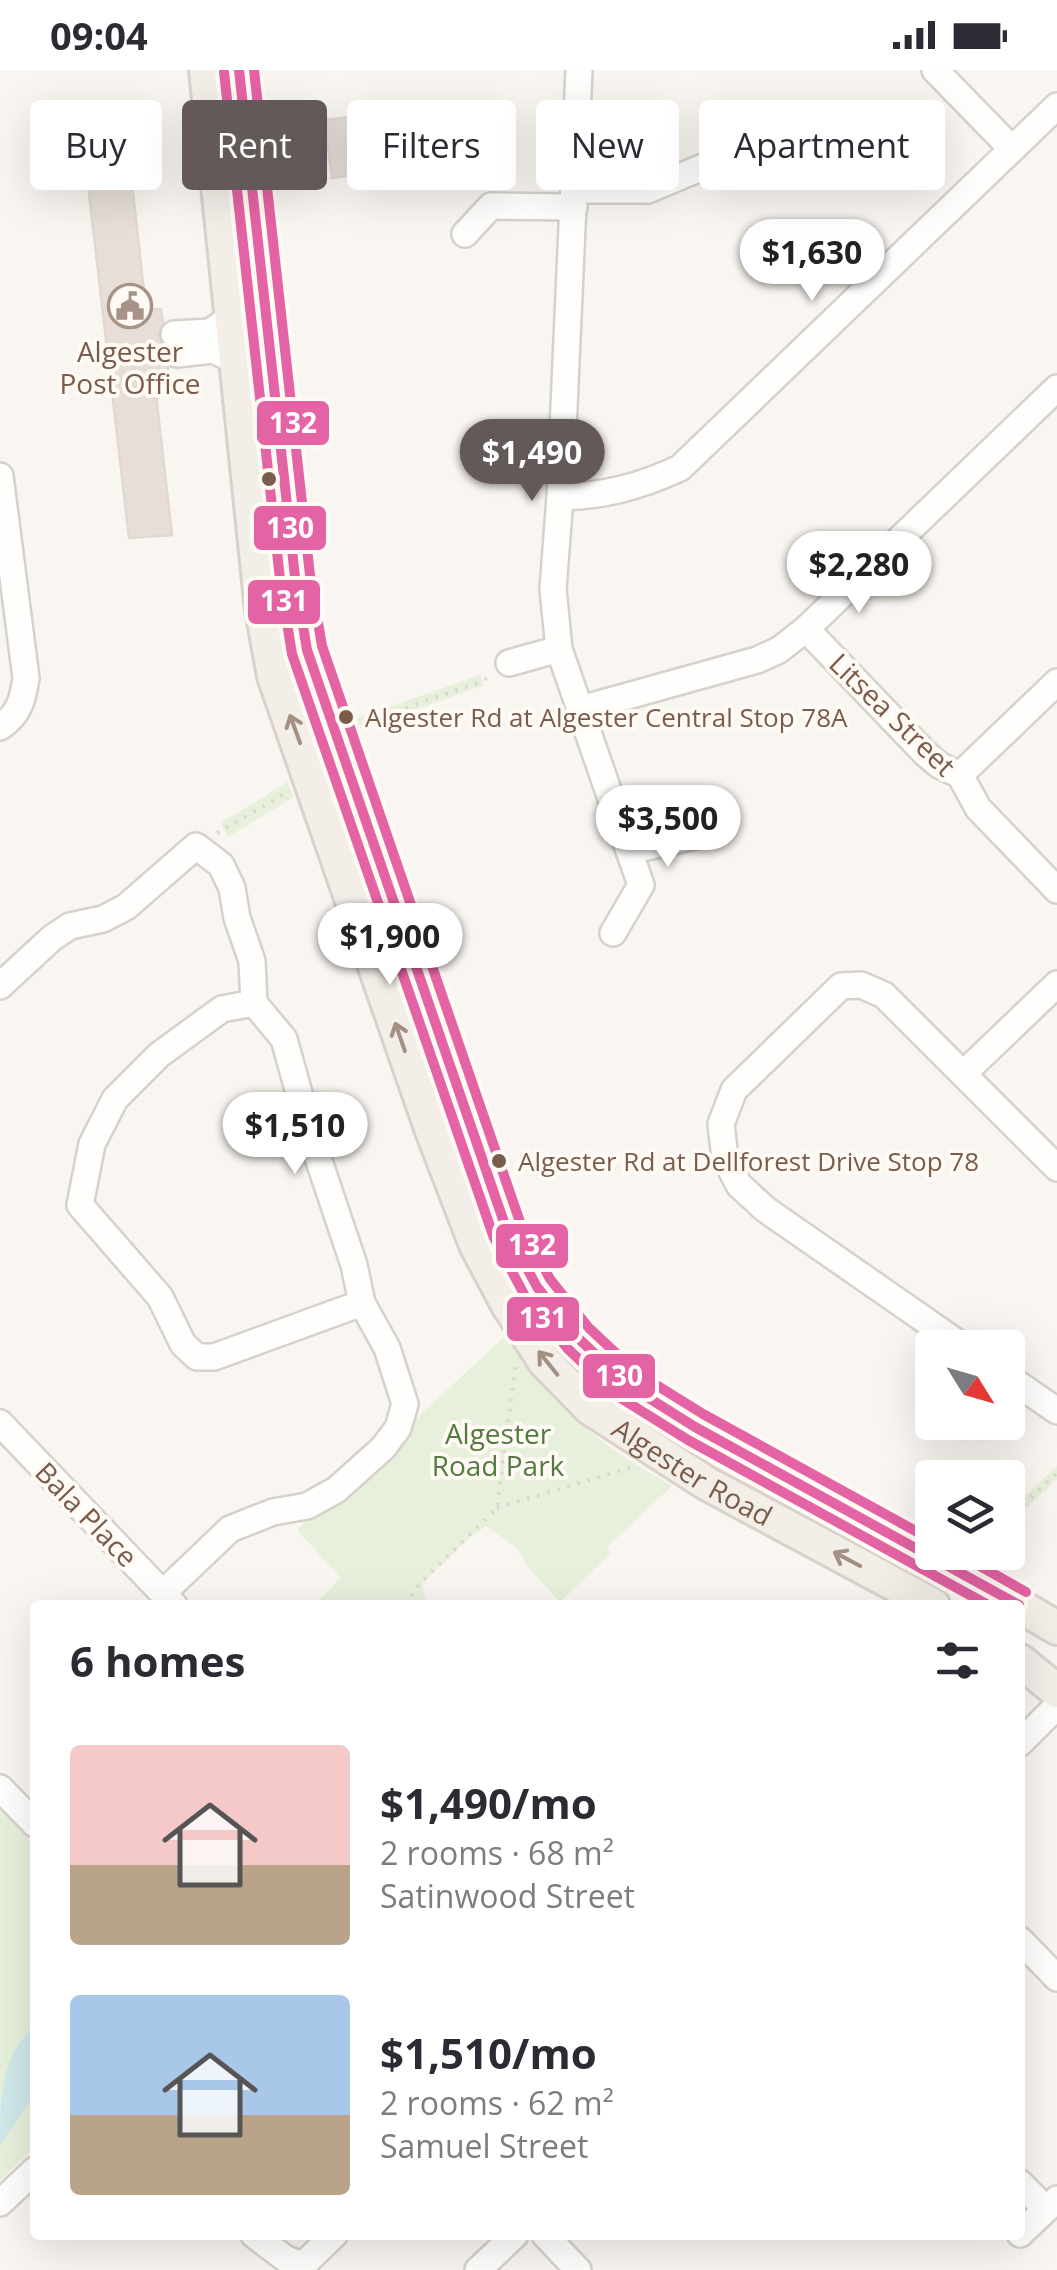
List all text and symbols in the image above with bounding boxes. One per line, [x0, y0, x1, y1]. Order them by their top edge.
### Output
text: 09:04 [50, 9, 148, 61]
chip: Buy [30, 100, 162, 190]
chip: Rent [182, 100, 327, 190]
chip: Filters [347, 100, 516, 190]
chip: New [536, 100, 679, 190]
chip: Apartment [699, 100, 945, 190]
pin: $1,630 [731, 219, 893, 304]
text: $1,630 [762, 230, 862, 273]
public building icon: Algester Post Office [107, 283, 153, 329]
place label: Algester Post Office [59, 332, 201, 402]
line badge: 132 [255, 399, 331, 447]
text: 132 [269, 403, 317, 441]
pin: $1,490 [451, 419, 613, 504]
text: $1,490 [482, 430, 582, 473]
unlabelled marker [259, 469, 279, 489]
line badge: 130 [252, 504, 328, 552]
text: 130 [266, 508, 314, 546]
pin: $2,280 [778, 531, 940, 616]
text: $2,280 [809, 542, 909, 585]
line badge: 131 [246, 578, 322, 626]
text: 131 [260, 581, 308, 619]
street label: Litsea Street [822, 644, 964, 784]
place label: Algester Rd at Algester Central Stop 78A [365, 699, 848, 735]
marker: Algester Rd at Algester Central Stop 78A [336, 707, 356, 727]
one-way arrow [285, 715, 303, 746]
pin: $3,500 [587, 785, 749, 870]
text: $3,500 [618, 796, 718, 839]
pin: $1,900 [309, 903, 471, 988]
text: $1,900 [340, 914, 440, 957]
one-way arrow [390, 1022, 408, 1053]
pin: $1,510 [214, 1092, 376, 1177]
text: $1,510 [245, 1103, 345, 1146]
place label: Algester Rd at Dellforest Drive Stop 78 [518, 1143, 979, 1179]
marker: Algester Rd at Dellforest Drive Stop 78 [489, 1151, 509, 1171]
line badge: 132 [494, 1222, 570, 1270]
text: 132 [508, 1225, 556, 1263]
line badge: 131 [505, 1295, 581, 1343]
text: 131 [519, 1298, 567, 1336]
north arrow [915, 1330, 1025, 1440]
map controls [915, 1330, 1025, 1570]
one-way arrow [537, 1350, 559, 1376]
line badge: 130 [581, 1352, 657, 1400]
text: 130 [595, 1356, 643, 1394]
street label: Algester Road [605, 1409, 779, 1534]
park label: Algester Road Park [432, 1414, 565, 1484]
street label: Bala Place [27, 1453, 147, 1575]
button: layers [915, 1460, 1025, 1570]
one-way arrow [832, 1548, 862, 1568]
text: 6 homes [70, 1632, 245, 1689]
icon: filters [930, 1633, 985, 1688]
text: $1,490/mo [380, 1774, 597, 1831]
icon: home [150, 1785, 270, 1905]
text: 2 rooms · 68 m² [380, 1831, 614, 1874]
text: Satinwood Street [380, 1874, 635, 1917]
text: $1,510/mo [380, 2024, 597, 2081]
icon: home [150, 2035, 270, 2155]
text: 2 rooms · 62 m² [380, 2081, 614, 2124]
text: Samuel Street [380, 2124, 588, 2167]

